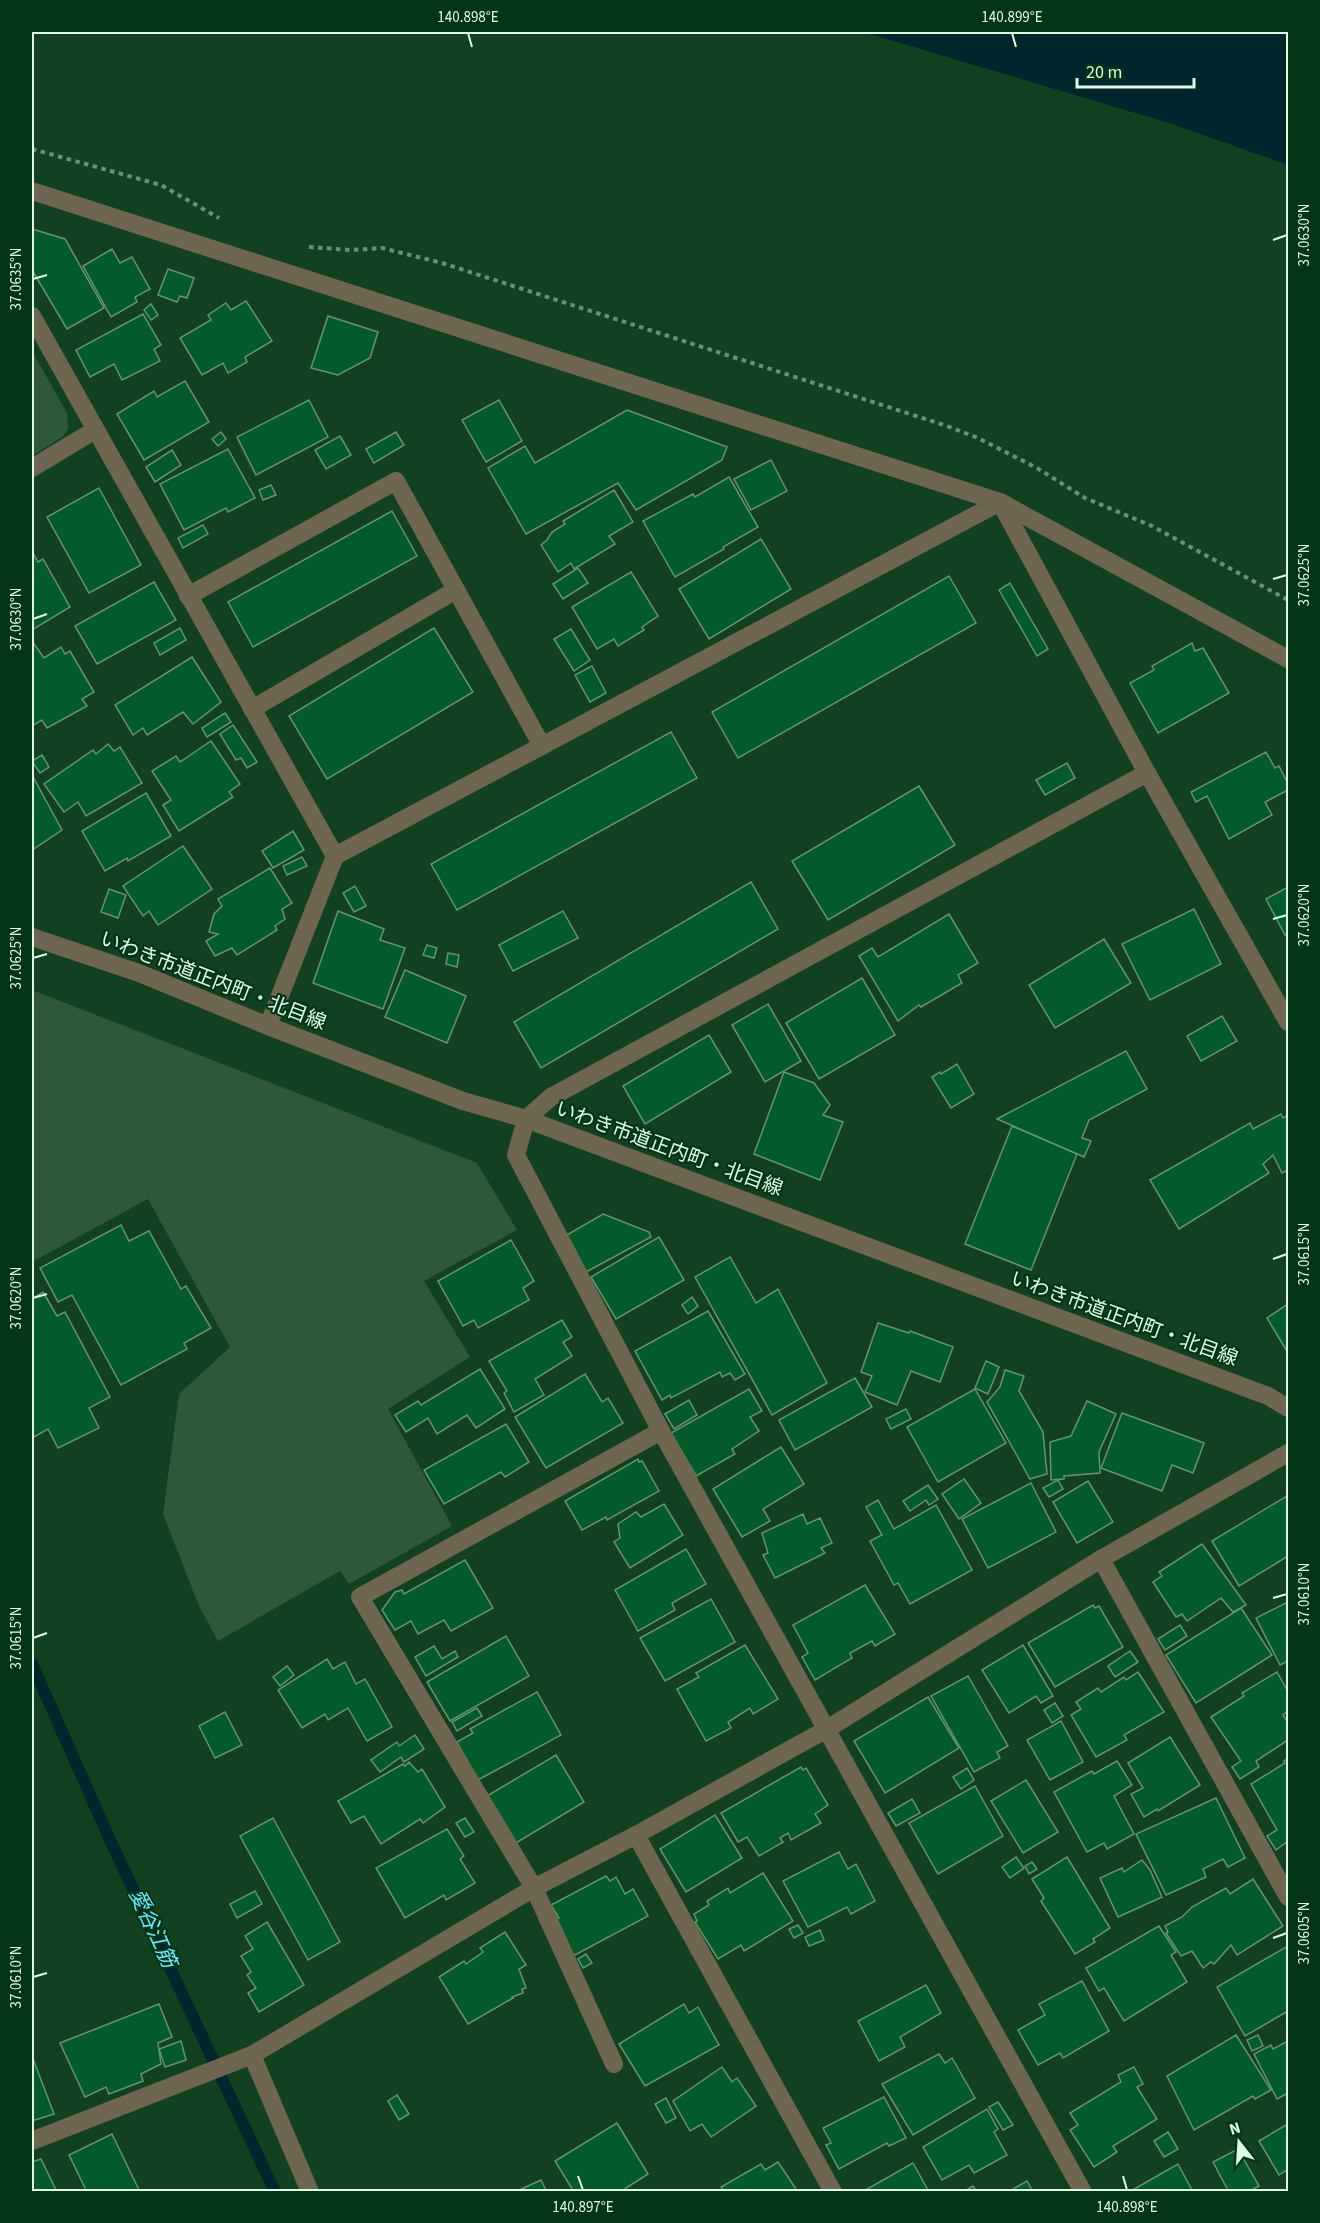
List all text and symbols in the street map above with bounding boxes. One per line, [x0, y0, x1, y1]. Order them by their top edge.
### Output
text: 140.898°E [437, 7, 499, 28]
text: 140.899°E [981, 7, 1043, 28]
scale bar [1077, 51, 1194, 89]
text: 20 m [1086, 60, 1122, 85]
text: 37.0630°N [1294, 203, 1315, 267]
text: 37.0635°N [6, 247, 27, 311]
text: 37.0625°N [1294, 543, 1315, 607]
text: 37.0630°N [6, 587, 27, 651]
text: 37.0620°N [1294, 883, 1315, 947]
street label: いわき市道正内町・北目線 [96, 925, 330, 1037]
text: 37.0625°N [6, 926, 27, 990]
street label: いわき市道正内町・北目線 [551, 1095, 787, 1203]
text: 37.0615°N [1294, 1222, 1315, 1286]
street label: いわき市道正内町・北目線 [1006, 1265, 1242, 1373]
text: 37.0620°N [6, 1266, 27, 1330]
text: 37.0610°N [1294, 1562, 1315, 1626]
text: 37.0615°N [6, 1606, 27, 1670]
water label: 愛谷江筋 [122, 1884, 186, 1975]
text: 37.0605°N [1294, 1901, 1315, 1965]
text: 37.0610°N [6, 1945, 27, 2009]
north arrow [1209, 2112, 1269, 2172]
text: N [1227, 2117, 1243, 2141]
text: 140.897°E [552, 2197, 614, 2218]
text: 140.898°E [1096, 2197, 1158, 2218]

